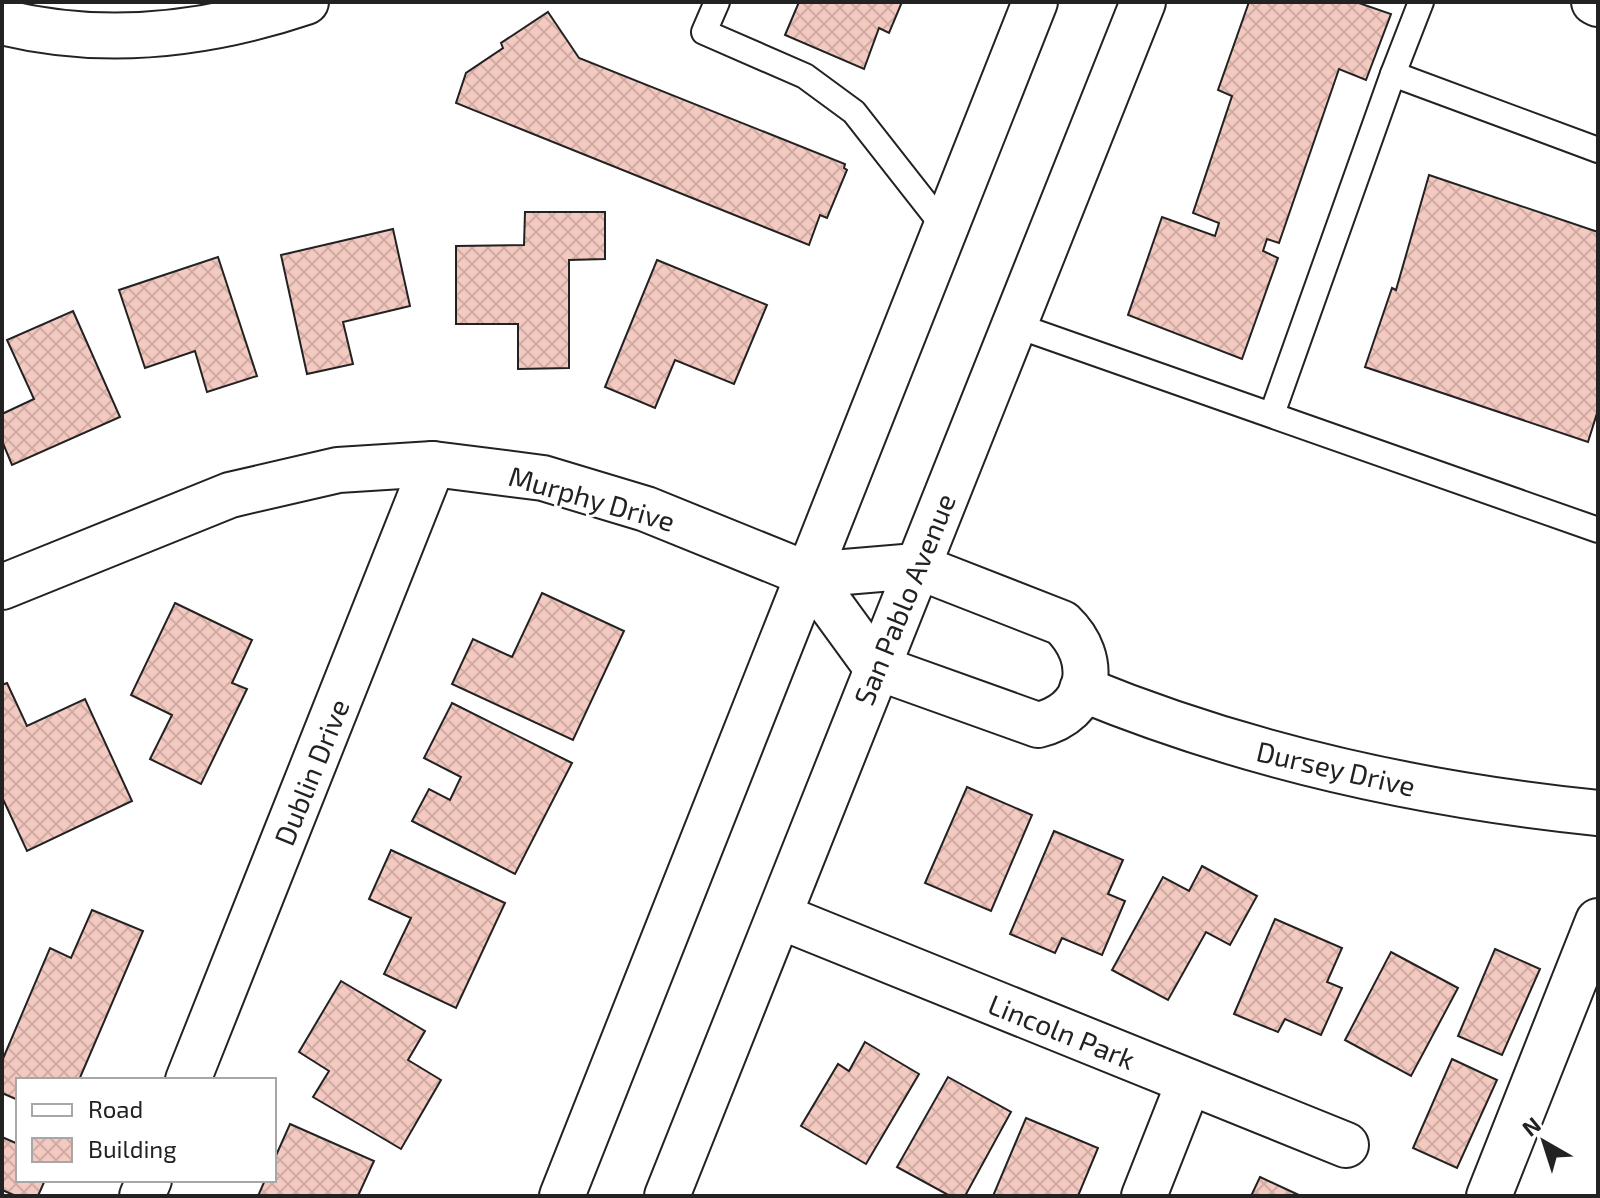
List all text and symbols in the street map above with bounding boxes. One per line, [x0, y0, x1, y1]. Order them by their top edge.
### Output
street label: Murphy Drive [505, 458, 679, 538]
street label: San Pablo Avenue [846, 488, 962, 710]
street label: Dublin Drive [266, 694, 356, 850]
street label: Dursey Drive [1253, 733, 1419, 803]
street label: Lincoln Park [984, 986, 1140, 1076]
legend [16, 1078, 276, 1182]
text: Road [88, 1094, 143, 1123]
north arrow [1504, 1102, 1584, 1182]
text: N [1516, 1111, 1545, 1141]
text: Building [88, 1134, 177, 1163]

